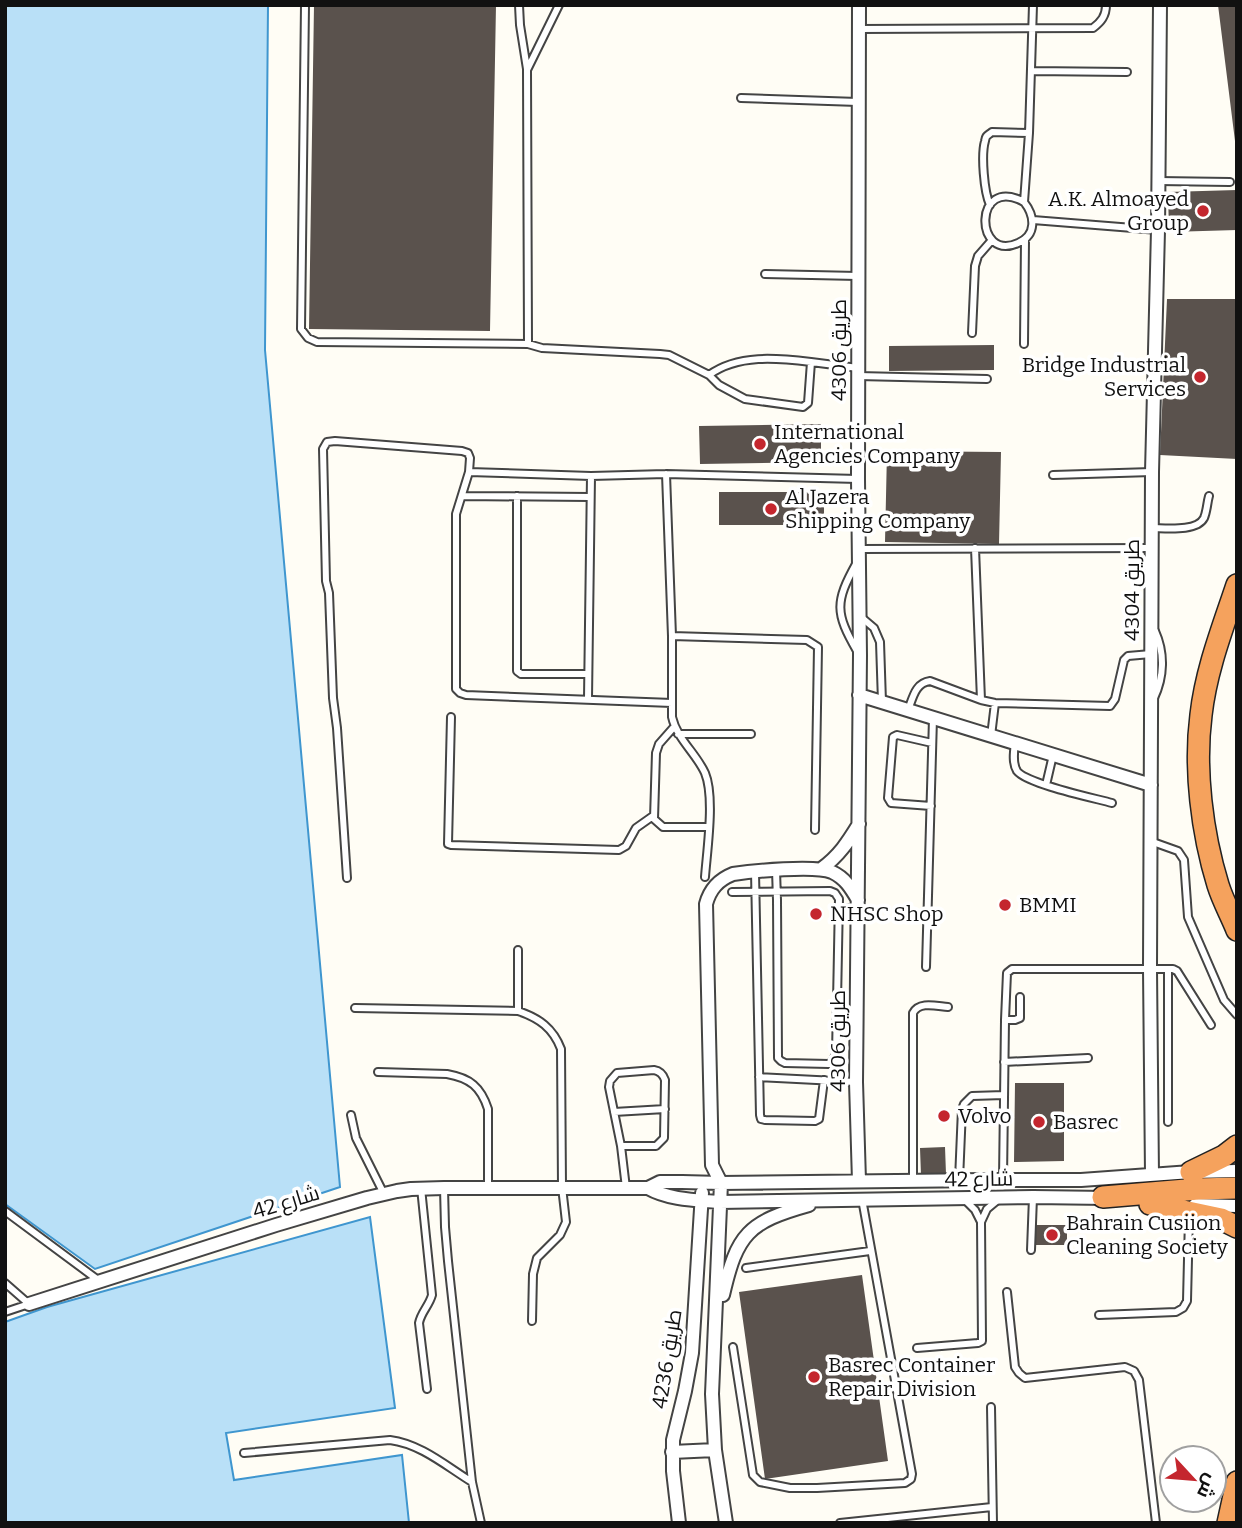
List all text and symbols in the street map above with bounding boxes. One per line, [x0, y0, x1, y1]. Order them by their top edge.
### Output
place label: A.K. Almoayed Group [1048, 186, 1189, 236]
marker: A.K. Almoayed Group [1195, 203, 1211, 219]
street label: طريق 4306 [826, 299, 852, 401]
place label: Bridge Industrial Services [1022, 352, 1186, 402]
marker: Bridge Industrial Services [1192, 369, 1208, 385]
place label: International Agencies Company [774, 419, 961, 469]
marker: International Agencies Company [752, 436, 768, 452]
place label: Al Jazera Shipping Company [785, 484, 971, 534]
marker: Al Jazera Shipping Company [763, 501, 779, 517]
street label: طريق 4304 [1119, 539, 1145, 641]
place label: BMMI [1019, 892, 1077, 918]
marker: BMMI [997, 897, 1013, 913]
place label: NHSC Shop [830, 901, 944, 927]
marker: NHSC Shop [808, 906, 824, 922]
street label: طريق 4306 [825, 990, 851, 1092]
place label: Volvo [958, 1103, 1012, 1129]
marker: Volvo [936, 1108, 952, 1124]
place label: Basrec [1053, 1109, 1119, 1135]
marker: Basrec [1031, 1114, 1047, 1130]
street label: شارع 42 [944, 1165, 1014, 1194]
street label: شارع 42 [249, 1180, 323, 1225]
place label: Bahrain Cusiion Cleaning Society [1066, 1210, 1229, 1260]
marker: Bahrain Cusiion Cleaning Society [1044, 1227, 1060, 1243]
street label: طريق 4236 [646, 1307, 688, 1411]
place label: Basrec Container Repair Division [828, 1352, 995, 1402]
marker: Basrec Container Repair Division [806, 1369, 822, 1385]
north arrow [1158, 1444, 1228, 1514]
text: ش [1192, 1470, 1224, 1502]

